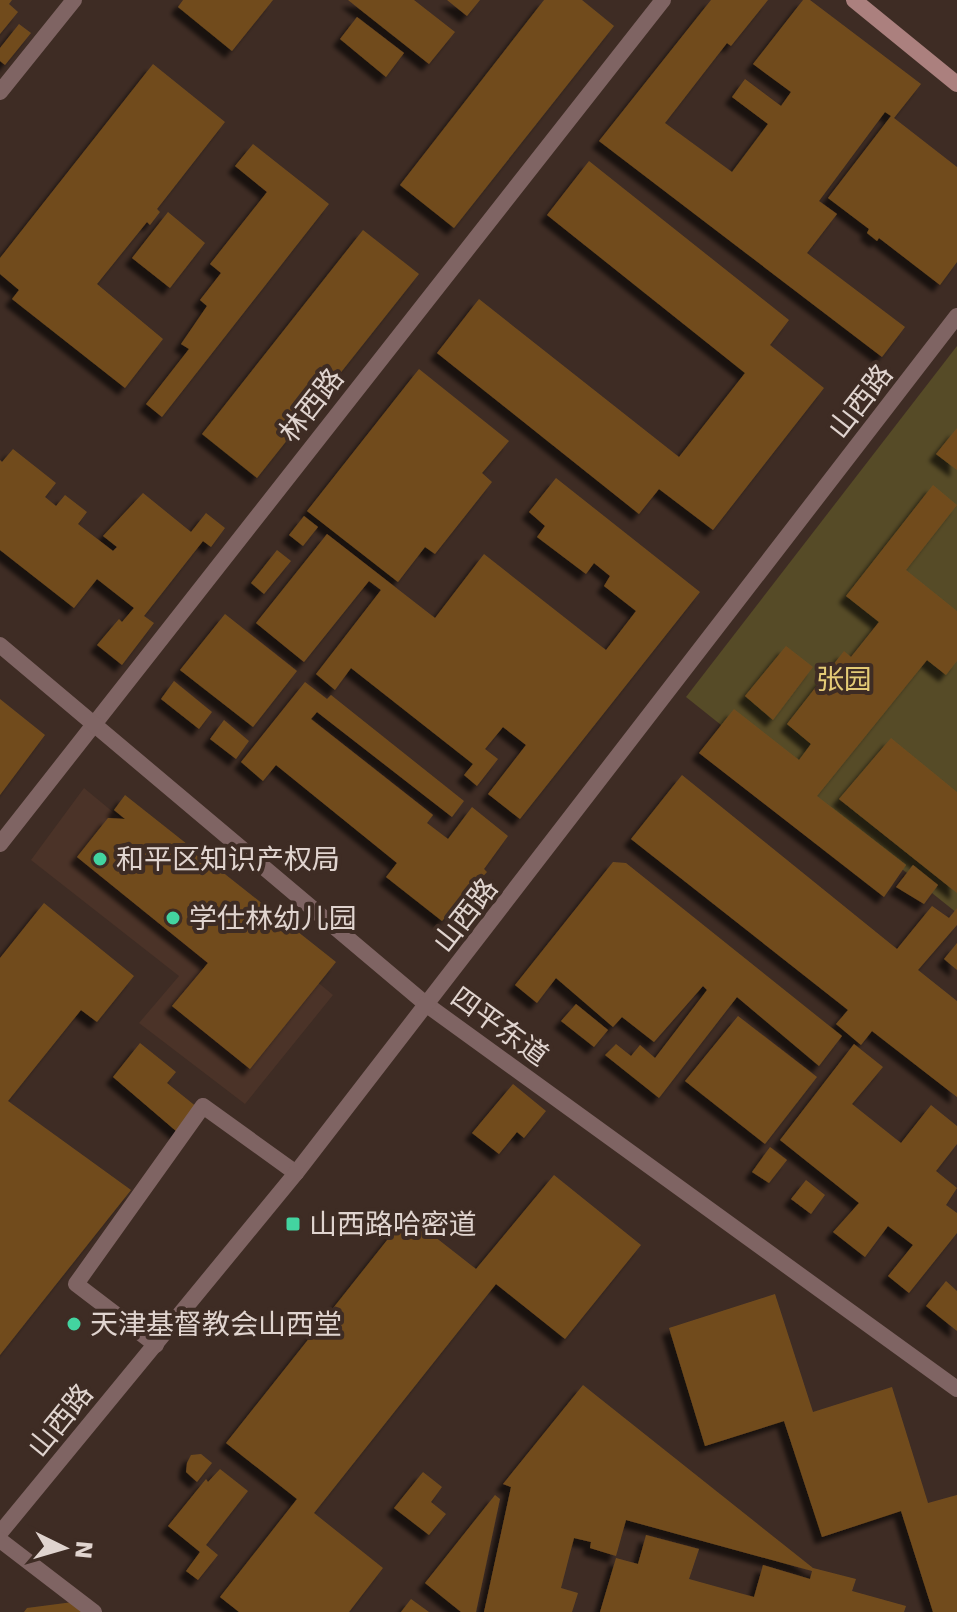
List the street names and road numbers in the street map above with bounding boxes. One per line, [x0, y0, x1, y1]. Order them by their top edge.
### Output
street label: 山西路 [822, 358, 899, 445]
street label: 林西路 [273, 362, 350, 449]
street label: 山西路 [427, 872, 504, 959]
street label: 四平东道 [445, 980, 555, 1073]
street label: 山西路 [21, 1377, 100, 1463]

